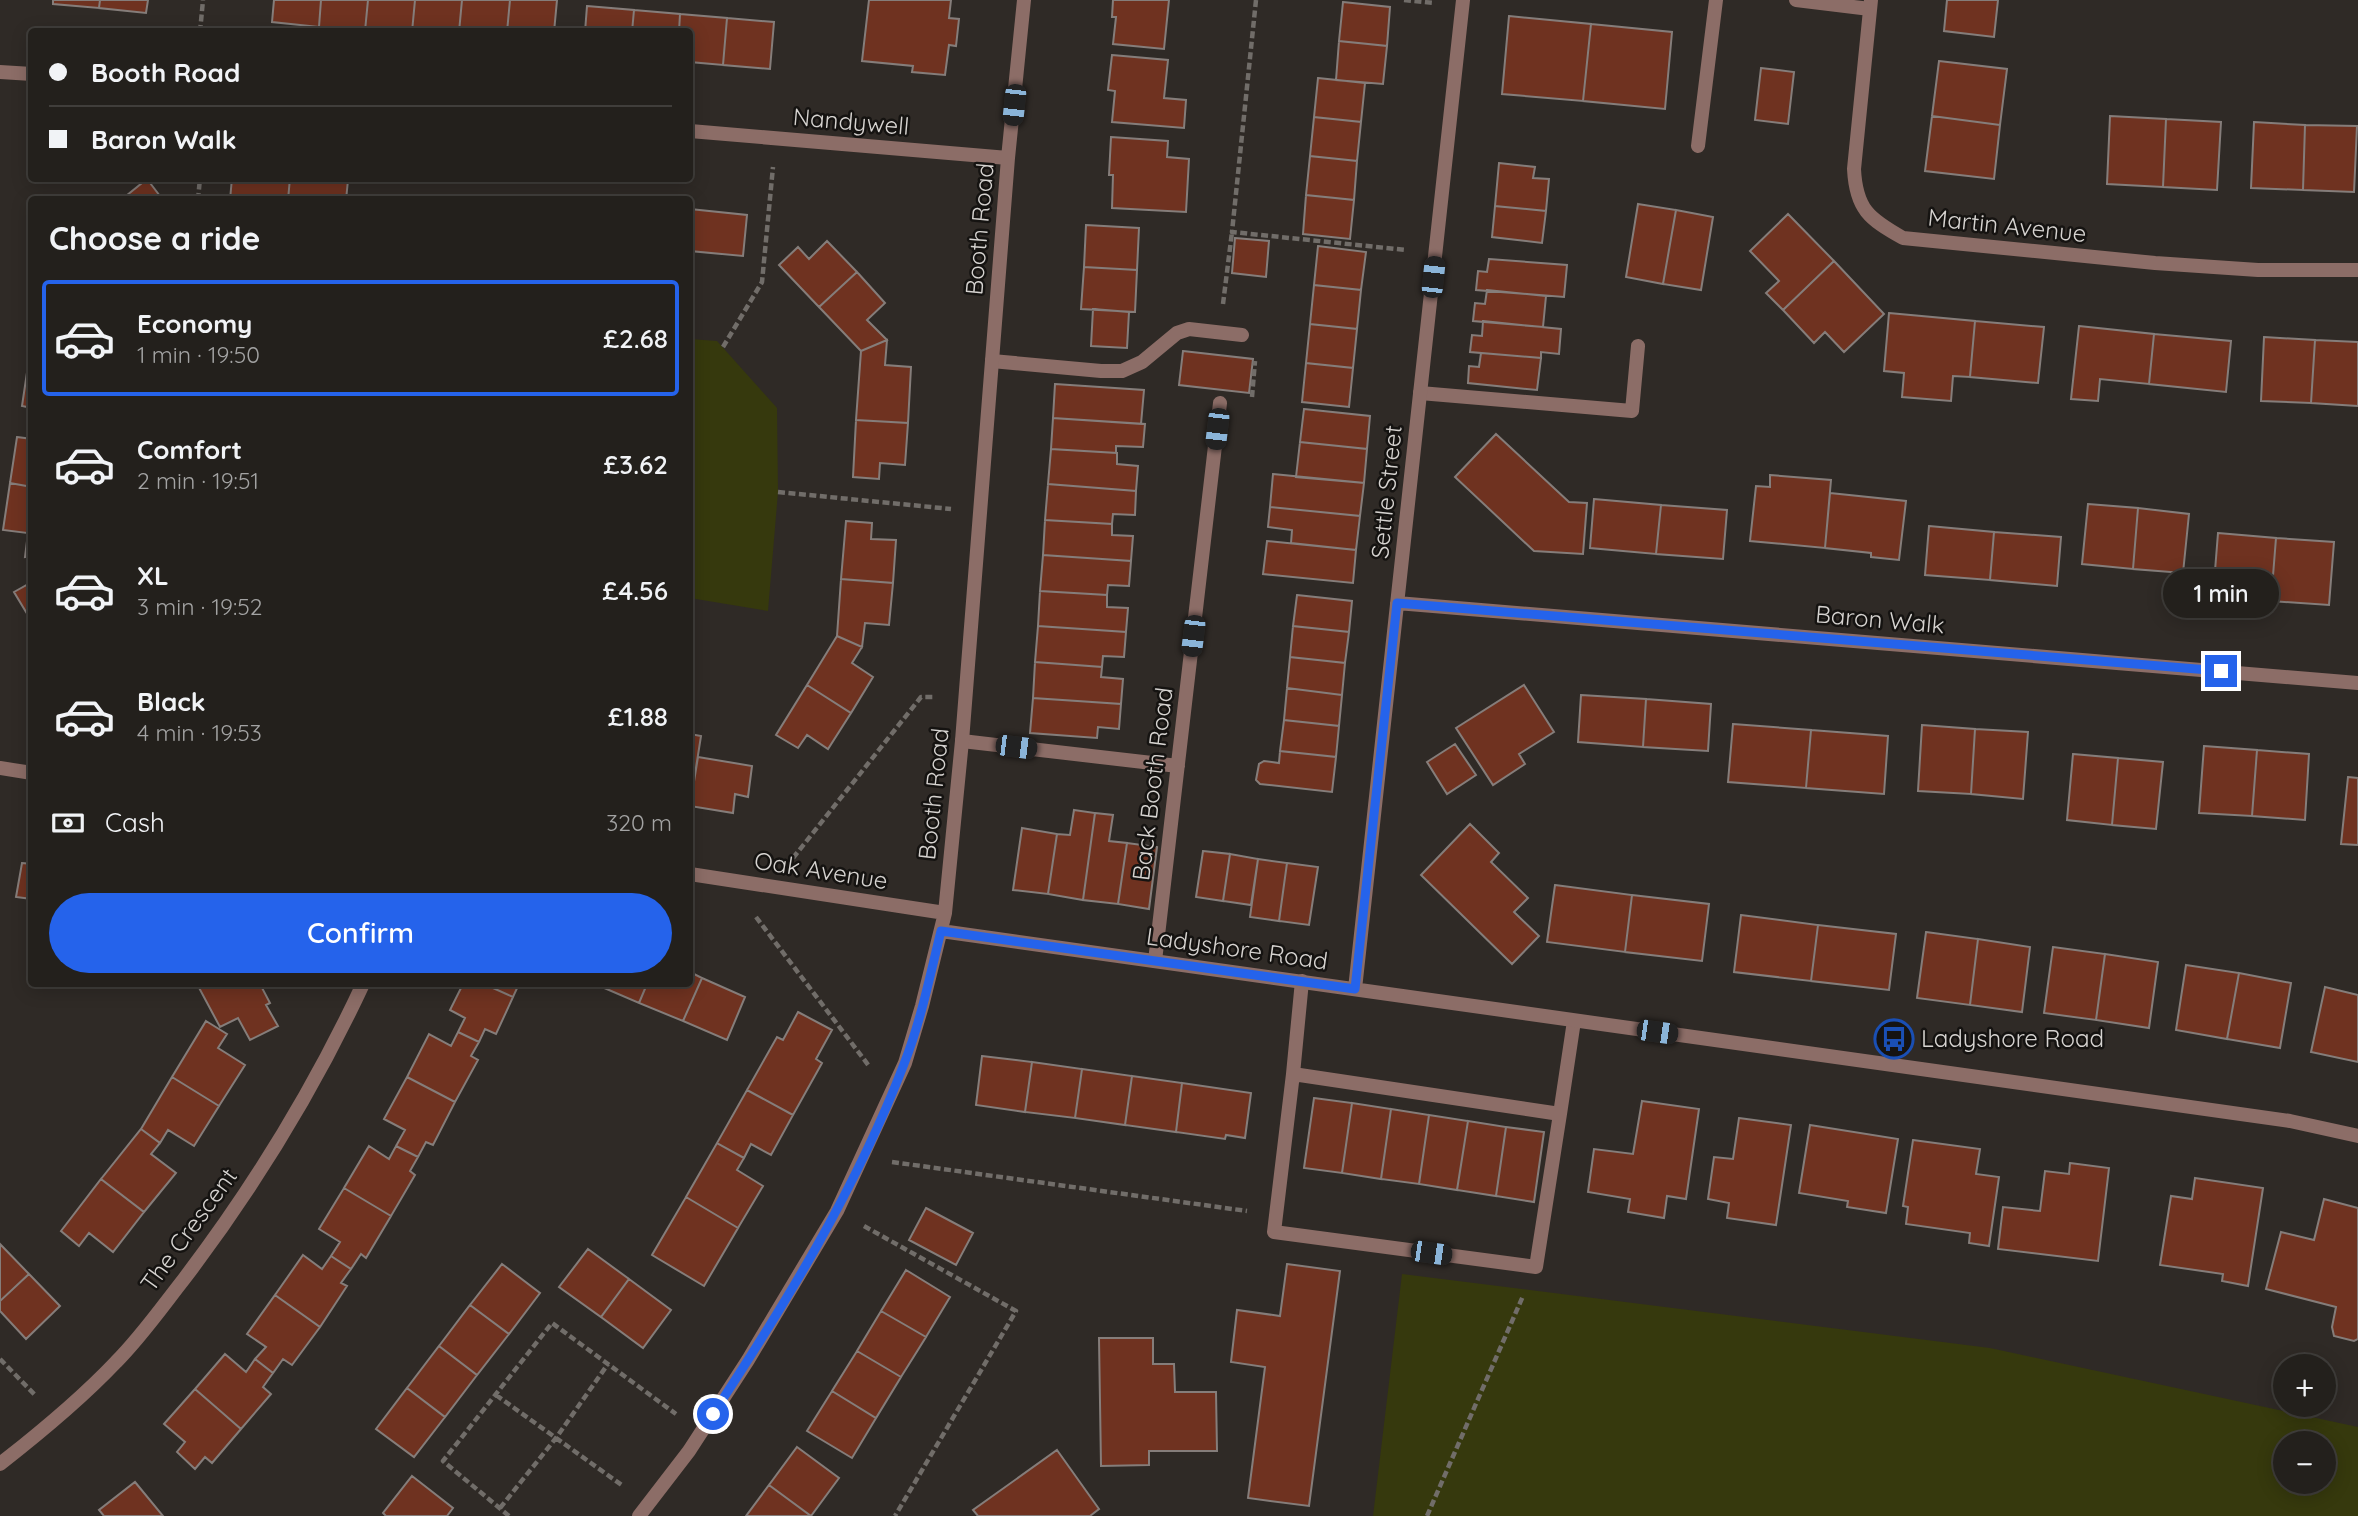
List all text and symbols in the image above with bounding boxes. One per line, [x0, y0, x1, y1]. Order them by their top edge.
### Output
text: Booth Road [91, 56, 240, 89]
car [1002, 83, 1027, 127]
street label: Nandywell [792, 101, 911, 141]
text: Baron Walk [91, 123, 237, 156]
street label: Booth Road [958, 162, 1000, 296]
street label: Martin Avenue [1926, 202, 2088, 248]
text: Choose a ride [49, 218, 261, 258]
car [1421, 255, 1446, 299]
icon: car [53, 307, 116, 370]
text: Economy [137, 307, 252, 340]
text: £2.68 [603, 322, 668, 355]
text: 1 min · 19:50 [137, 340, 260, 369]
car [1205, 407, 1230, 451]
street label: Settle Street [1364, 424, 1408, 560]
icon: car [53, 433, 116, 496]
text: Comfort [137, 433, 242, 466]
text: £3.62 [603, 448, 668, 481]
text: 2 min · 19:51 [137, 466, 259, 495]
icon: car [53, 559, 116, 622]
text: XL [137, 559, 169, 592]
callout: 1 min [2163, 570, 2279, 618]
text: £4.56 [602, 574, 668, 607]
text: 1 min [2193, 579, 2249, 608]
text: 3 min · 19:52 [137, 592, 263, 621]
street label: Baron Walk [1814, 598, 1946, 640]
car [1181, 614, 1206, 658]
route end [2205, 655, 2237, 687]
icon: car [53, 685, 116, 748]
text: Black [137, 685, 206, 718]
street label: Back Booth Road [1125, 686, 1179, 882]
text: £1.88 [608, 700, 668, 733]
text: 4 min · 19:53 [137, 718, 262, 747]
street label: Booth Road [911, 726, 955, 861]
car [994, 734, 1039, 760]
icon: cash [49, 804, 87, 842]
text: Cash [105, 806, 165, 839]
text: 320 m [606, 808, 672, 837]
street label: Oak Avenue [752, 845, 890, 895]
button: Confirm [49, 893, 672, 973]
street label: Ladyshore Road [1144, 920, 1330, 976]
bus stop icon: Ladyshore Road [1873, 1018, 1915, 1060]
car [1635, 1019, 1680, 1045]
place label: Ladyshore Road [1921, 1023, 2104, 1053]
street label: The Crescent [133, 1162, 243, 1297]
car [1409, 1240, 1454, 1266]
map controls [2273, 1354, 2336, 1494]
button: + [2273, 1354, 2336, 1417]
route start [697, 1398, 729, 1430]
button: − [2273, 1431, 2336, 1494]

